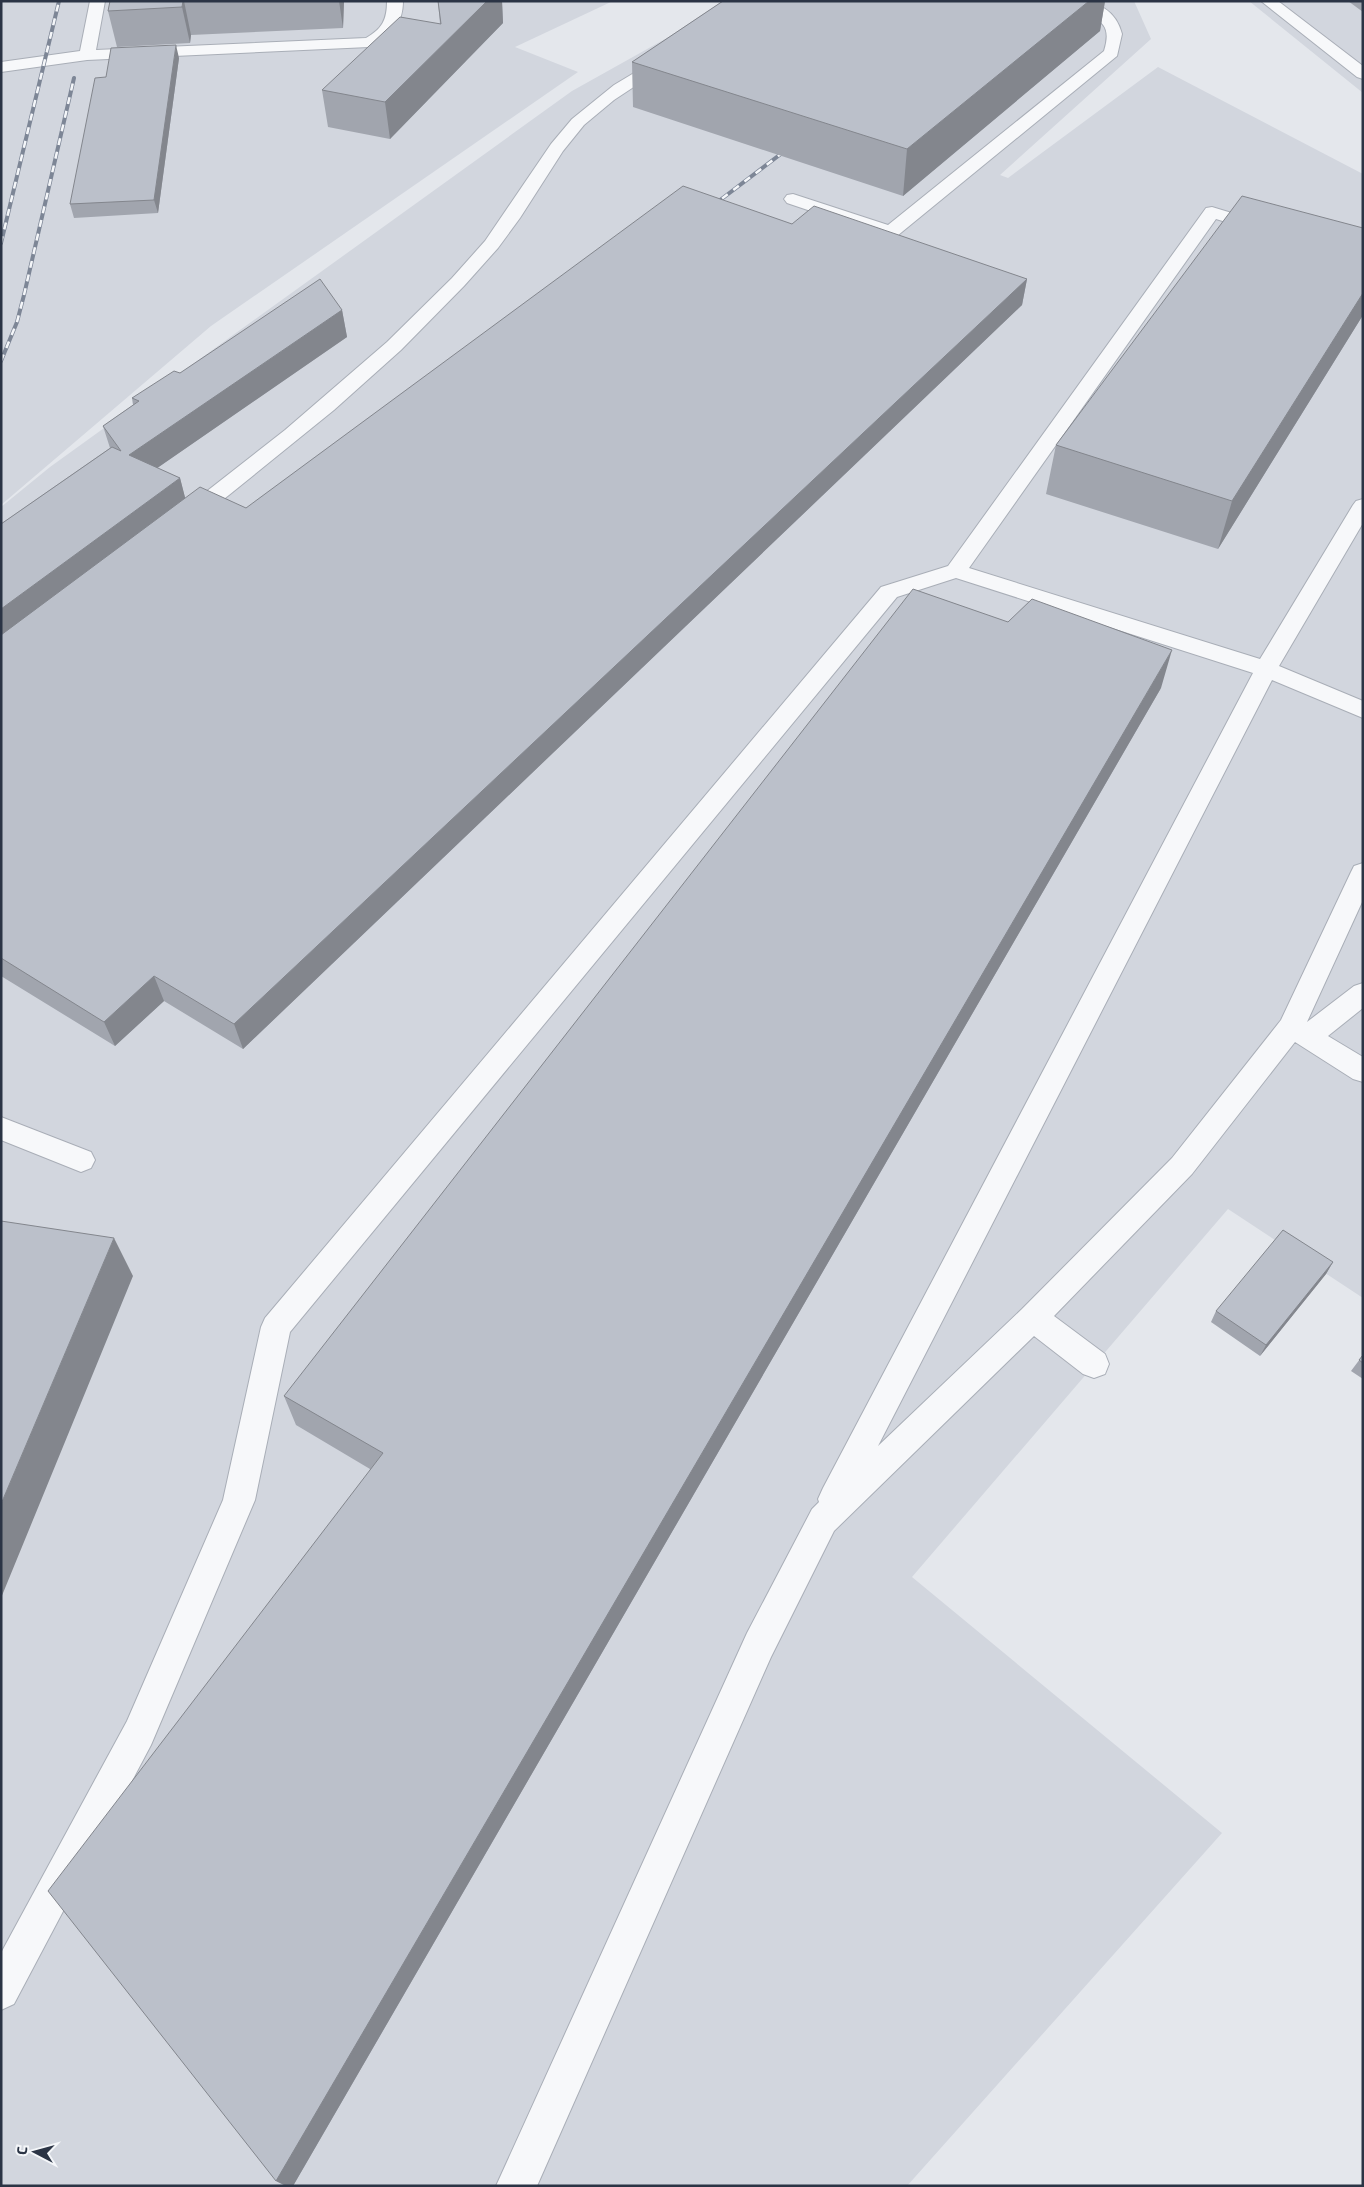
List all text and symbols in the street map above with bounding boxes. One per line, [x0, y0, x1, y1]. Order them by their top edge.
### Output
north arrow [10, 2127, 60, 2177]
text: С [13, 2146, 30, 2156]

